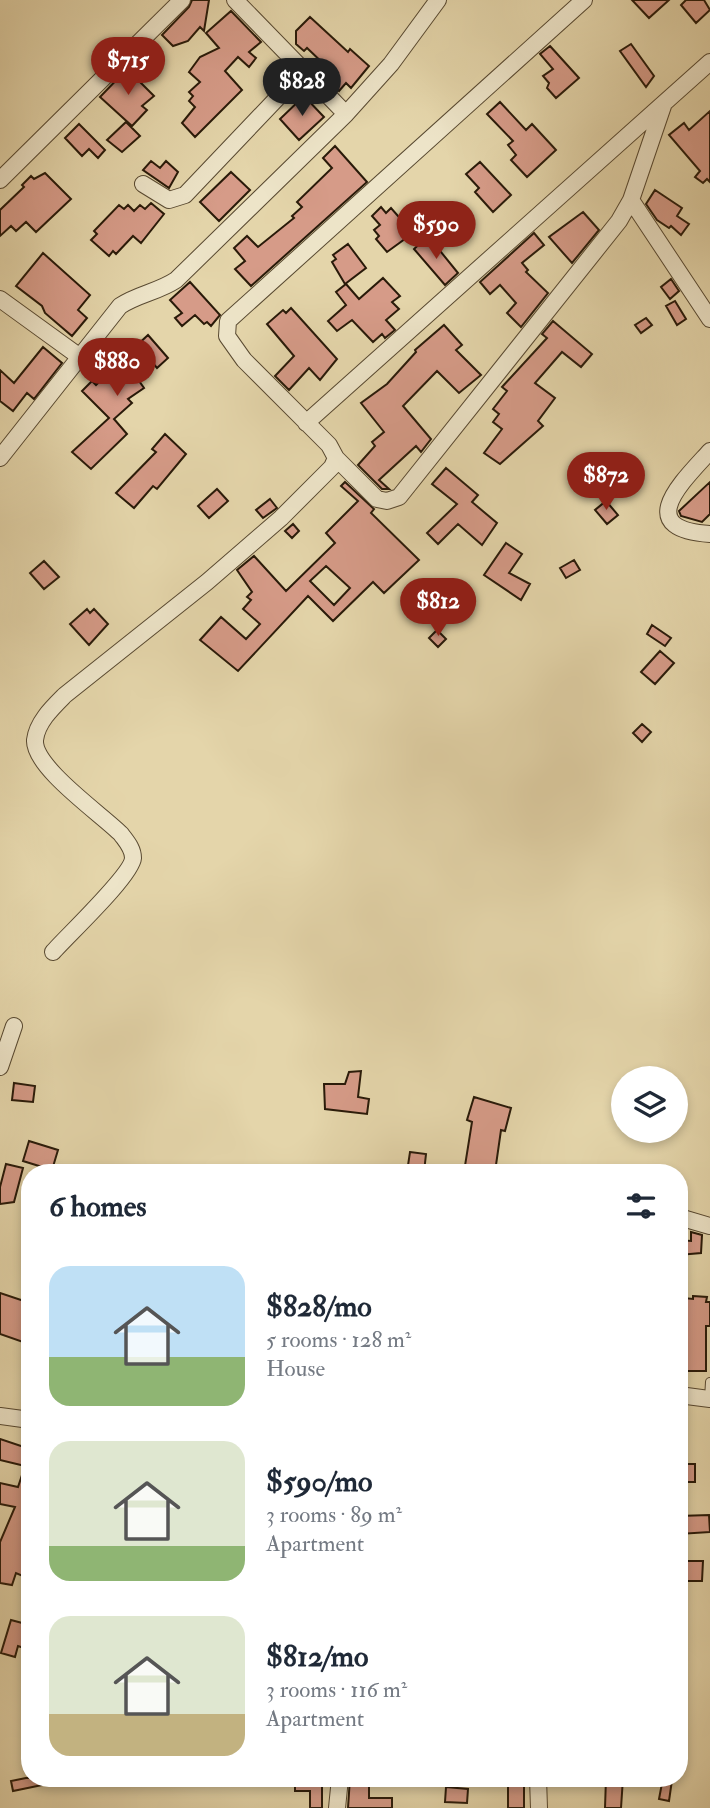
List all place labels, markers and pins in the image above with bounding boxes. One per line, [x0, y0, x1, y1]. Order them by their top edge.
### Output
pin: $715 [87, 38, 169, 97]
pin: $828 [261, 58, 343, 118]
pin: $590 [395, 202, 477, 261]
pin: $880 [76, 338, 158, 398]
pin: $872 [565, 452, 647, 512]
pin: $812 [397, 578, 479, 638]

